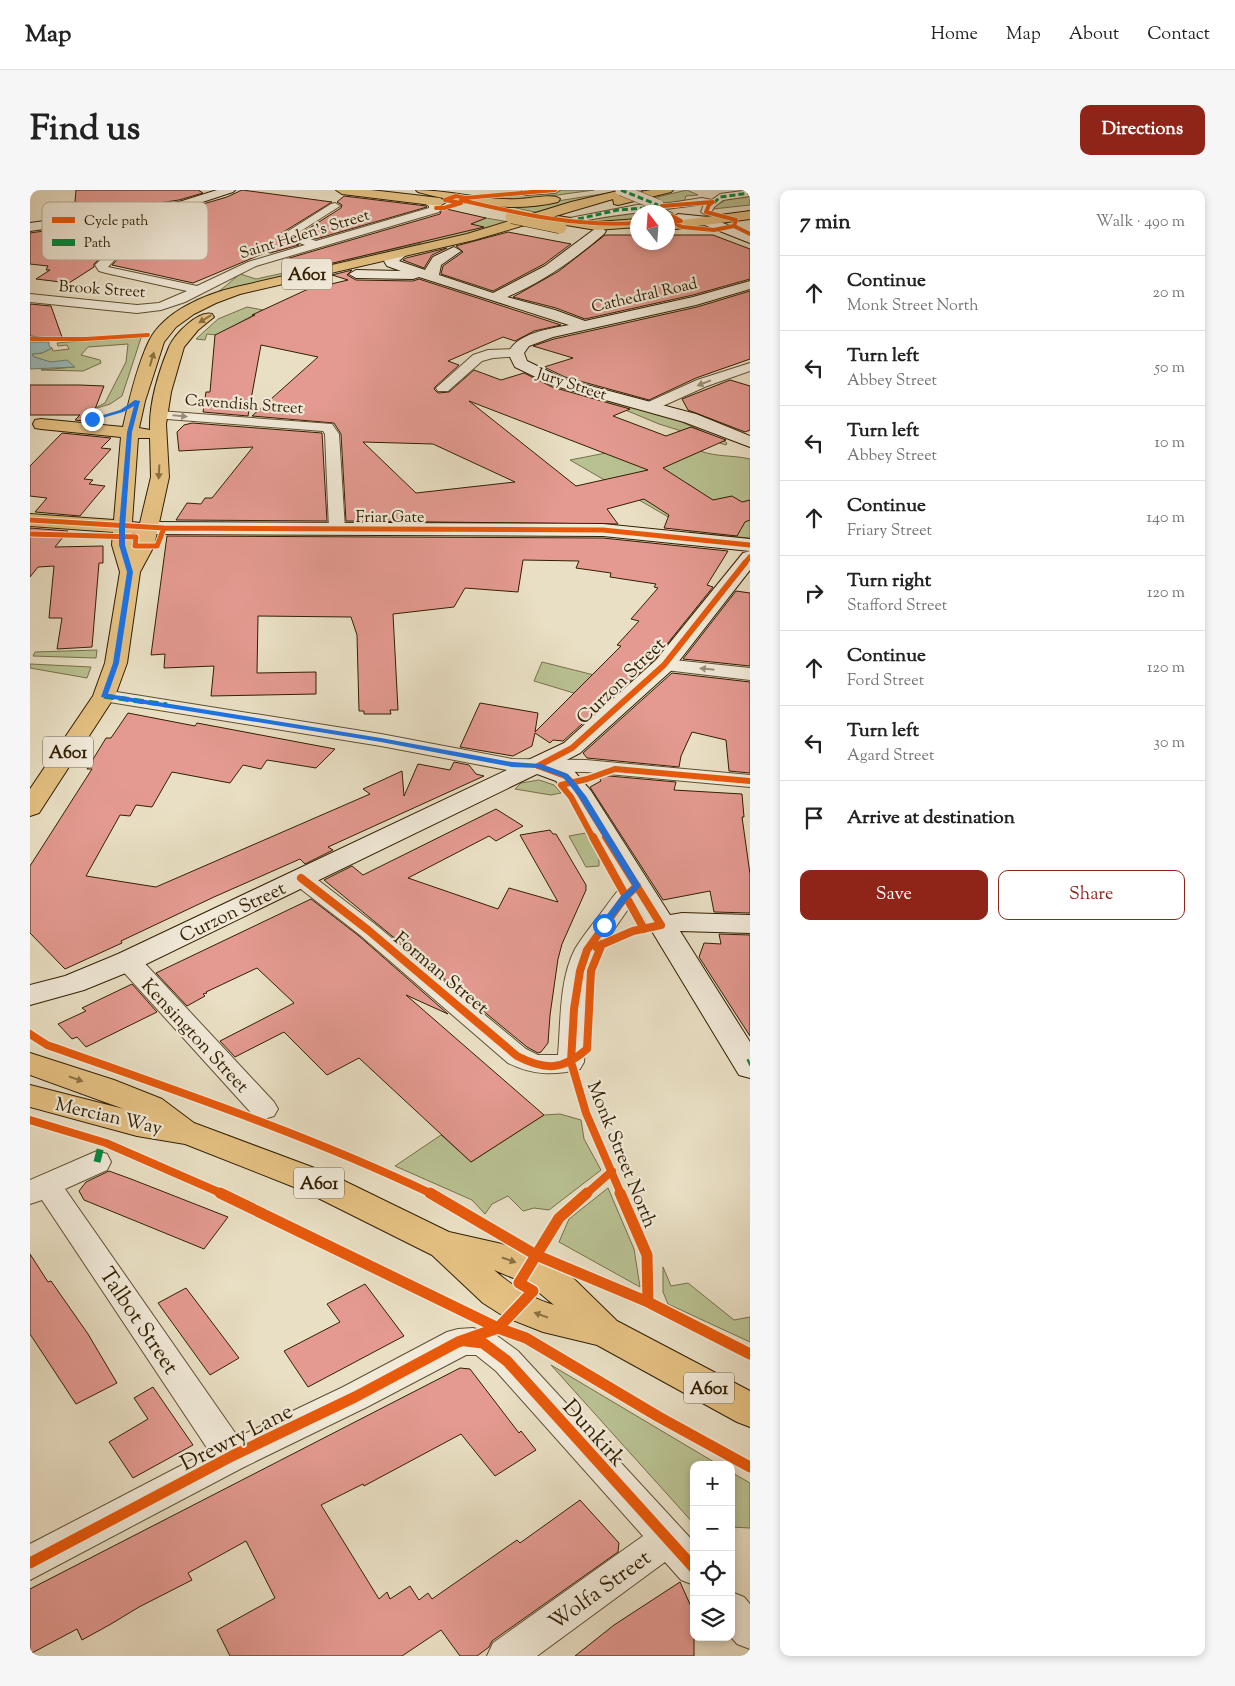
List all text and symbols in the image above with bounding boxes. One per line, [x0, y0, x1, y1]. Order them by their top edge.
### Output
text: Map [25, 18, 71, 52]
text: Home [931, 22, 978, 48]
text: Map [1006, 22, 1041, 48]
text: About [1069, 22, 1119, 48]
text: Contact [1147, 22, 1210, 48]
text: Find us [30, 105, 140, 156]
button: Directions [1080, 105, 1205, 155]
legend [42, 202, 208, 260]
street label: Saint Helen's Street [237, 204, 373, 266]
north arrow [630, 205, 675, 250]
text: 7 min [800, 208, 851, 238]
text: Walk · 490 m [1096, 211, 1185, 234]
text: Cycle path [84, 212, 148, 232]
text: Path [84, 234, 111, 254]
road number: A601 [282, 258, 332, 290]
text: Continue [847, 268, 926, 295]
street label: Cathedral Road [589, 273, 700, 320]
street label: Brook Street [58, 276, 147, 305]
icon: ahead [800, 279, 828, 307]
text: 20 m [1152, 282, 1185, 305]
text: Monk Street North [847, 295, 979, 318]
one-way arrow [198, 314, 212, 323]
text: Turn left [847, 343, 919, 370]
one-way arrow [148, 351, 156, 366]
icon: left [800, 354, 828, 382]
text: 50 m [1154, 357, 1185, 380]
street label: Jury Street [532, 363, 610, 408]
text: Abbey Street [847, 370, 937, 393]
one-way arrow [696, 379, 711, 387]
street label: Cavendish Street [184, 390, 304, 421]
route end [81, 408, 104, 431]
one-way arrow [172, 413, 188, 421]
text: Turn left [847, 418, 919, 445]
icon: left [800, 429, 828, 457]
text: 10 m [1155, 432, 1185, 455]
text: Abbey Street [847, 445, 937, 468]
one-way arrow [155, 464, 163, 480]
text: Continue [847, 493, 926, 520]
icon: ahead [800, 504, 828, 532]
street label: Friar Gate [356, 507, 424, 530]
text: 140 m [1147, 507, 1185, 530]
text: Friary Street [847, 520, 932, 543]
text: Turn right [847, 568, 931, 595]
icon: right [800, 579, 828, 607]
text: 120 m [1147, 582, 1185, 605]
text: Stafford Street [847, 595, 947, 618]
street label: Curzon Street [571, 632, 673, 731]
text: Continue [847, 643, 926, 670]
icon: ahead [800, 654, 828, 682]
text: 120 m [1147, 657, 1185, 680]
one-way arrow [699, 665, 715, 673]
text: Ford Street [847, 670, 924, 693]
text: Turn left [847, 718, 919, 745]
icon: left [800, 729, 828, 757]
text: 30 m [1154, 732, 1185, 755]
road number: A601 [43, 736, 93, 768]
text: Agard Street [847, 745, 934, 768]
icon: arrive [800, 804, 828, 832]
text: Arrive at destination [847, 805, 1015, 832]
button: Save [800, 870, 988, 920]
button: Share [998, 870, 1185, 920]
street label: Curzon Street [175, 876, 291, 951]
route start [593, 914, 616, 937]
street label: Forman Street [387, 926, 494, 1022]
street label: Kensington Street [134, 974, 255, 1100]
one-way arrow [69, 1076, 84, 1083]
street label: Monk Street North [579, 1077, 662, 1232]
street label: Mercian Way [52, 1092, 165, 1143]
road number: A601 [294, 1168, 344, 1198]
one-way arrow [502, 1256, 517, 1264]
street label: Talbot Street [90, 1262, 185, 1382]
one-way arrow [533, 1311, 548, 1319]
road number: A601 [684, 1372, 734, 1404]
street label: Dunkirk [554, 1393, 632, 1475]
street label: Drewry Lane [176, 1397, 299, 1481]
map controls [690, 1461, 735, 1641]
button: + [690, 1461, 735, 1506]
button: − [690, 1506, 735, 1551]
street label: Wolfa Street [543, 1543, 659, 1640]
button: locate [690, 1551, 735, 1596]
button: layers [690, 1596, 735, 1641]

